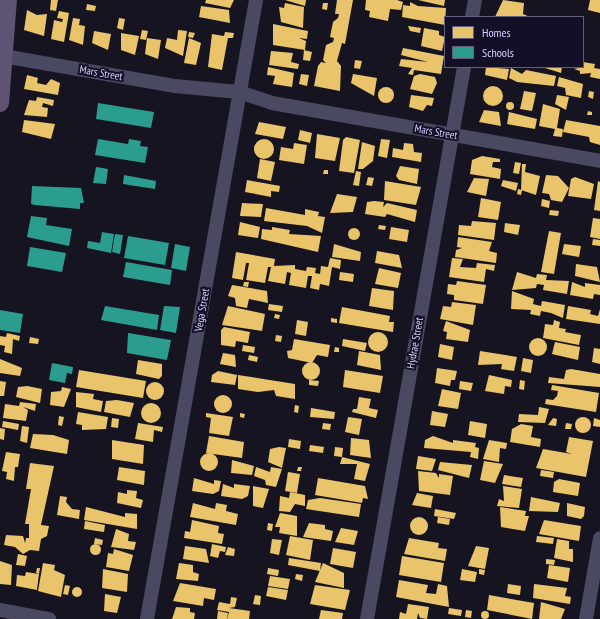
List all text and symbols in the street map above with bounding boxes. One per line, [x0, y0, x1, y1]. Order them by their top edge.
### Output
legend [444, 16, 584, 68]
text: Homes [482, 25, 510, 40]
text: Schools [482, 45, 514, 60]
street label: Mars Street [79, 63, 123, 83]
street label: Mars Street [414, 122, 458, 142]
street label: Vega Street [192, 288, 212, 332]
street label: Hydrae Street [404, 316, 426, 370]

